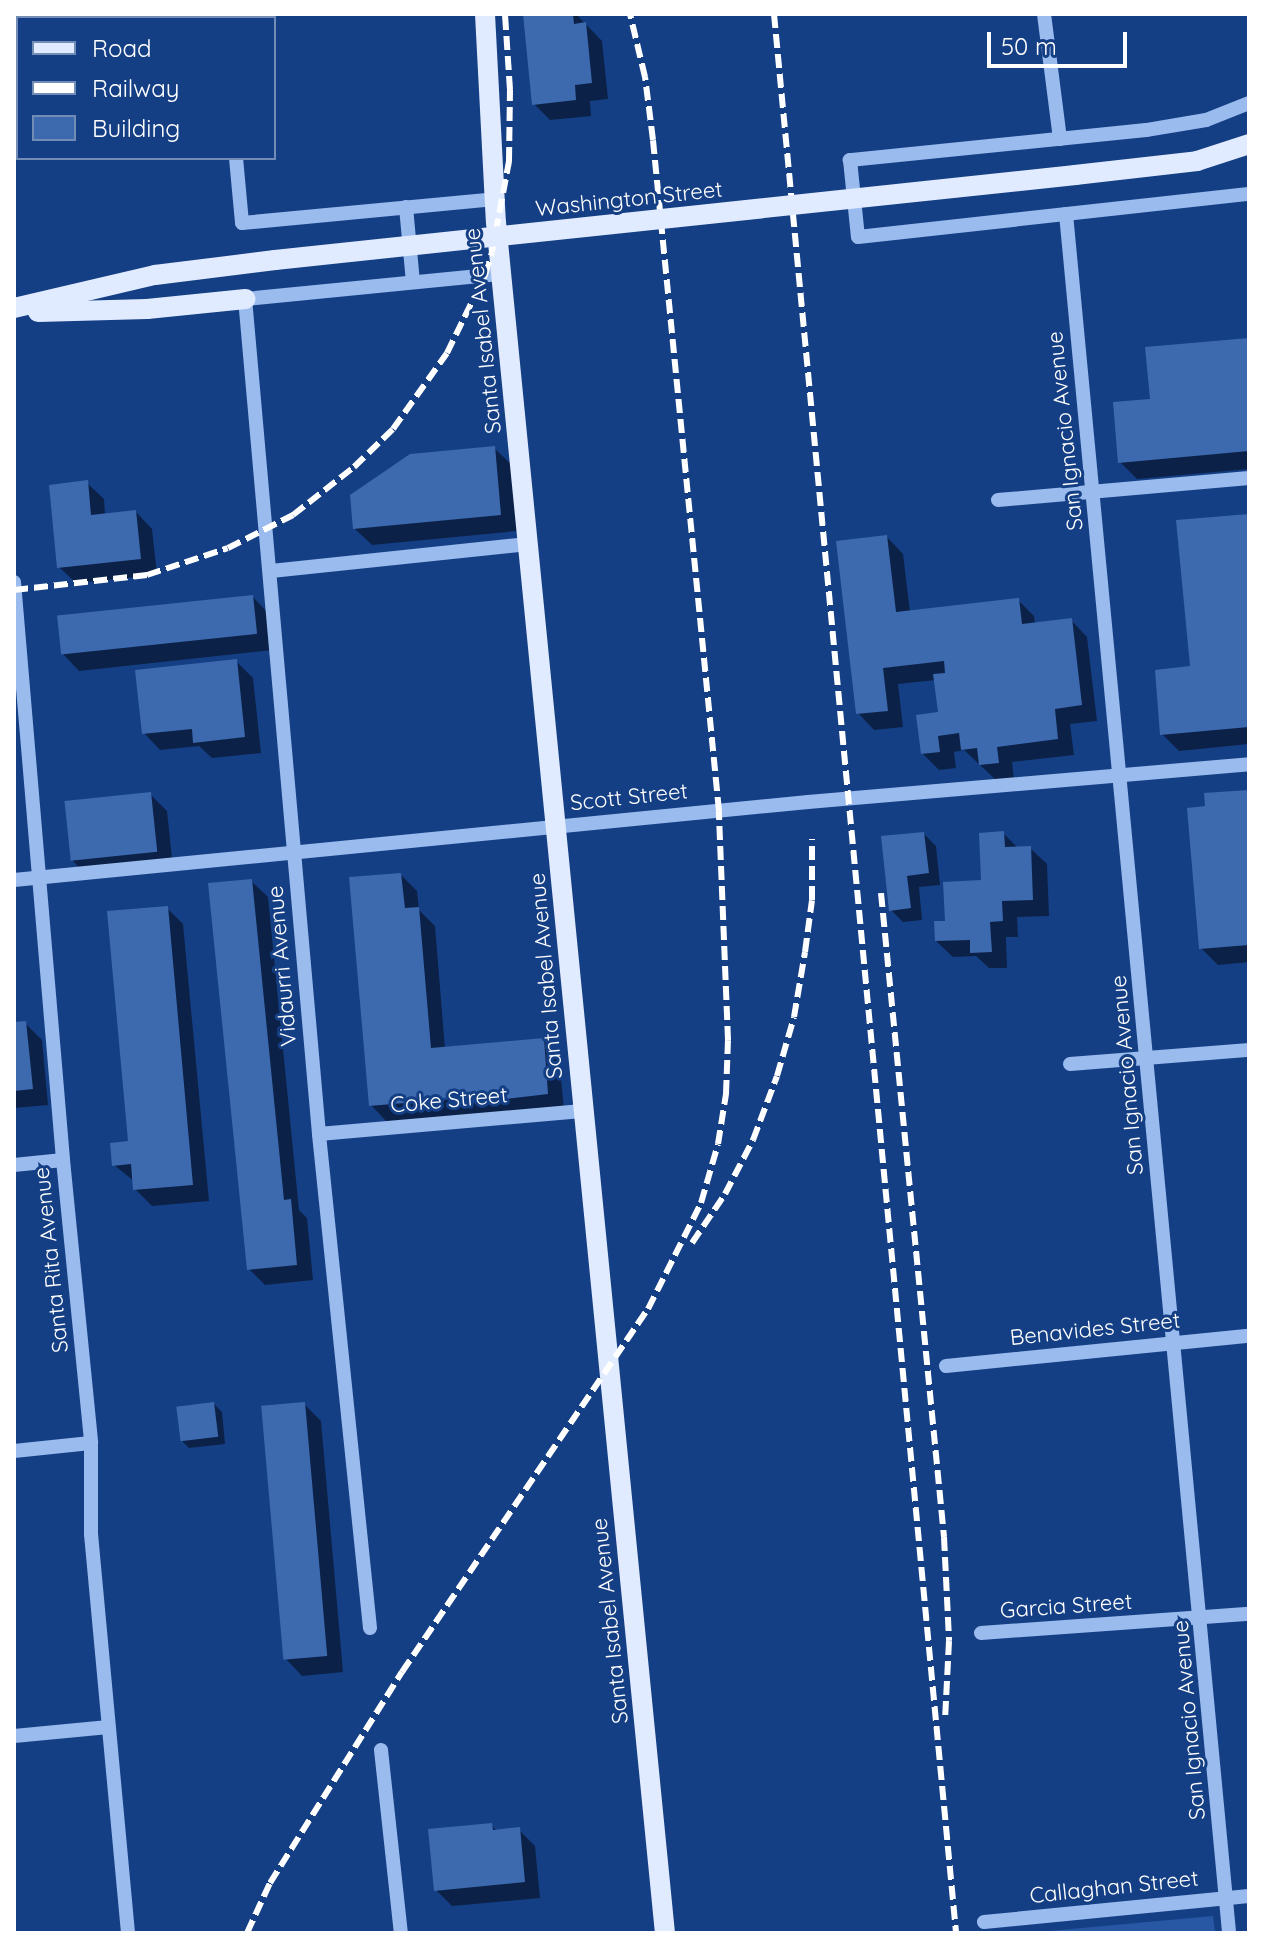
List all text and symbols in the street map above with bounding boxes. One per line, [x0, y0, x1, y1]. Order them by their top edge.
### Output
legend [16, 16, 276, 160]
scale bar [991, 16, 1131, 66]
text: 50 m [1001, 31, 1057, 61]
text: Road [92, 33, 152, 63]
text: Railway [92, 73, 179, 103]
text: Building [92, 113, 180, 143]
street label: Washington Street [534, 176, 724, 222]
street label: Santa Isabel Avenue [459, 227, 507, 435]
street label: San Ignacio Avenue [1041, 330, 1089, 532]
street label: Scott Street [569, 778, 689, 816]
street label: Santa Isabel Avenue [524, 872, 568, 1080]
street label: Vidaurri Avenue [262, 885, 302, 1047]
street label: San Ignacio Avenue [1105, 974, 1149, 1176]
street label: Coke Street [389, 1082, 509, 1118]
street label: Santa Rita Avenue [28, 1166, 74, 1354]
street label: Benavides Street [1009, 1307, 1181, 1351]
street label: Santa Isabel Avenue [586, 1517, 634, 1725]
street label: Garcia Street [999, 1588, 1133, 1624]
street label: San Ignacio Avenue [1167, 1619, 1211, 1821]
street label: Callaghan Street [1028, 1865, 1200, 1909]

